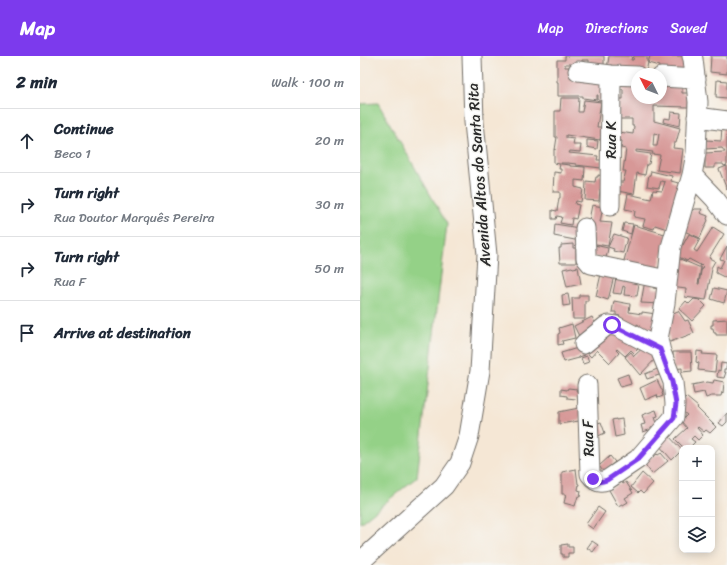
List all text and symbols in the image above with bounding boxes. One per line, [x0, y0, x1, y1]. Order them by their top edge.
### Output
text: Map [20, 12, 55, 45]
text: Map [537, 16, 563, 41]
text: Directions [585, 16, 648, 41]
text: Saved [670, 16, 707, 41]
text: 2 min [16, 67, 57, 97]
north arrow [631, 68, 667, 104]
text: Walk · 100 m [271, 71, 344, 94]
street label: Avenida Altos do Santa Rita [460, 82, 498, 269]
text: Continue [54, 116, 114, 142]
street label: Rua K [598, 120, 624, 159]
text: 20 m [315, 129, 344, 152]
icon: ahead [16, 130, 38, 152]
text: Beco 1 [54, 142, 91, 165]
text: Turn right [54, 180, 119, 206]
text: 30 m [315, 193, 344, 216]
icon: right [16, 194, 38, 216]
text: Rua Doutor Marquês Pereira [54, 206, 214, 229]
text: Turn right [54, 244, 119, 270]
text: 50 m [314, 257, 344, 280]
icon: right [16, 258, 38, 280]
text: Rua F [54, 270, 86, 293]
route start [603, 316, 621, 334]
text: Arrive at destination [54, 320, 191, 346]
icon: arrive [16, 322, 38, 344]
street label: Rua F [574, 417, 602, 457]
map controls [679, 445, 715, 553]
button: + [679, 445, 715, 481]
route end [584, 470, 602, 488]
button: − [679, 481, 715, 517]
button: layers [679, 517, 715, 553]

